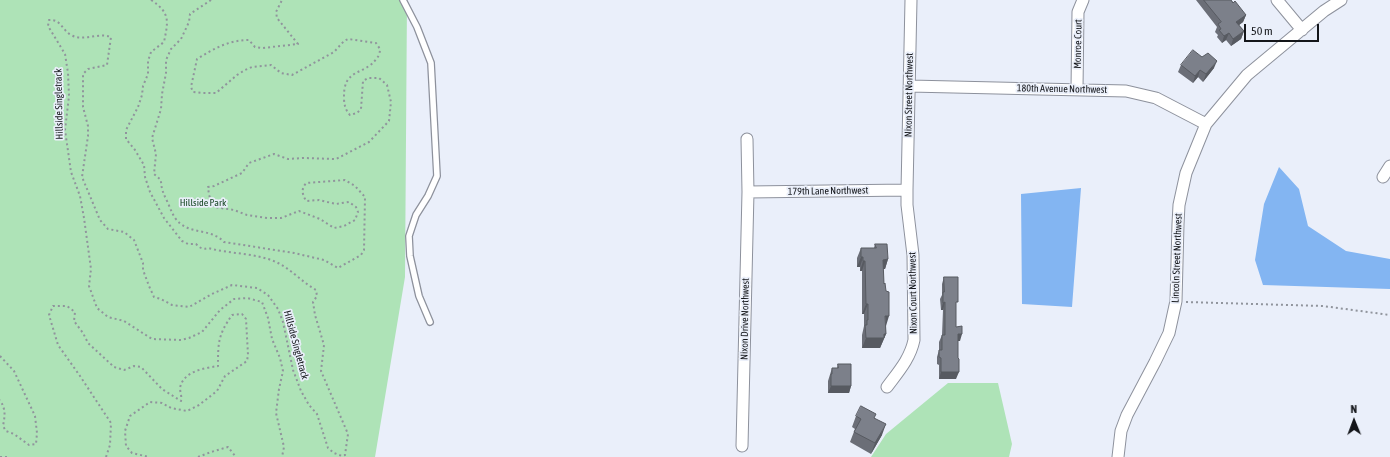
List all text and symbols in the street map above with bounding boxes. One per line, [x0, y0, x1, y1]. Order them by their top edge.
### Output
scale bar [1246, 16, 1321, 42]
street label: Monroe Court [1072, 19, 1084, 69]
text: 50 m [1251, 24, 1273, 38]
street label: Nixon Street Northwest [902, 53, 916, 137]
street label: Hillside Singletrack [52, 68, 66, 140]
street label: 180th Avenue Northwest [1017, 82, 1107, 96]
street label: 179th Lane Northwest [788, 184, 868, 198]
park label: Hillside Park [180, 197, 226, 209]
street label: Lincoln Street Northwest [1169, 213, 1185, 303]
street label: Nixon Court Northwest [906, 252, 920, 334]
street label: Nixon Drive Northwest [738, 278, 752, 360]
street label: Hillside Singletrack [281, 309, 311, 381]
north arrow [1334, 401, 1374, 441]
text: N [1350, 403, 1357, 415]

